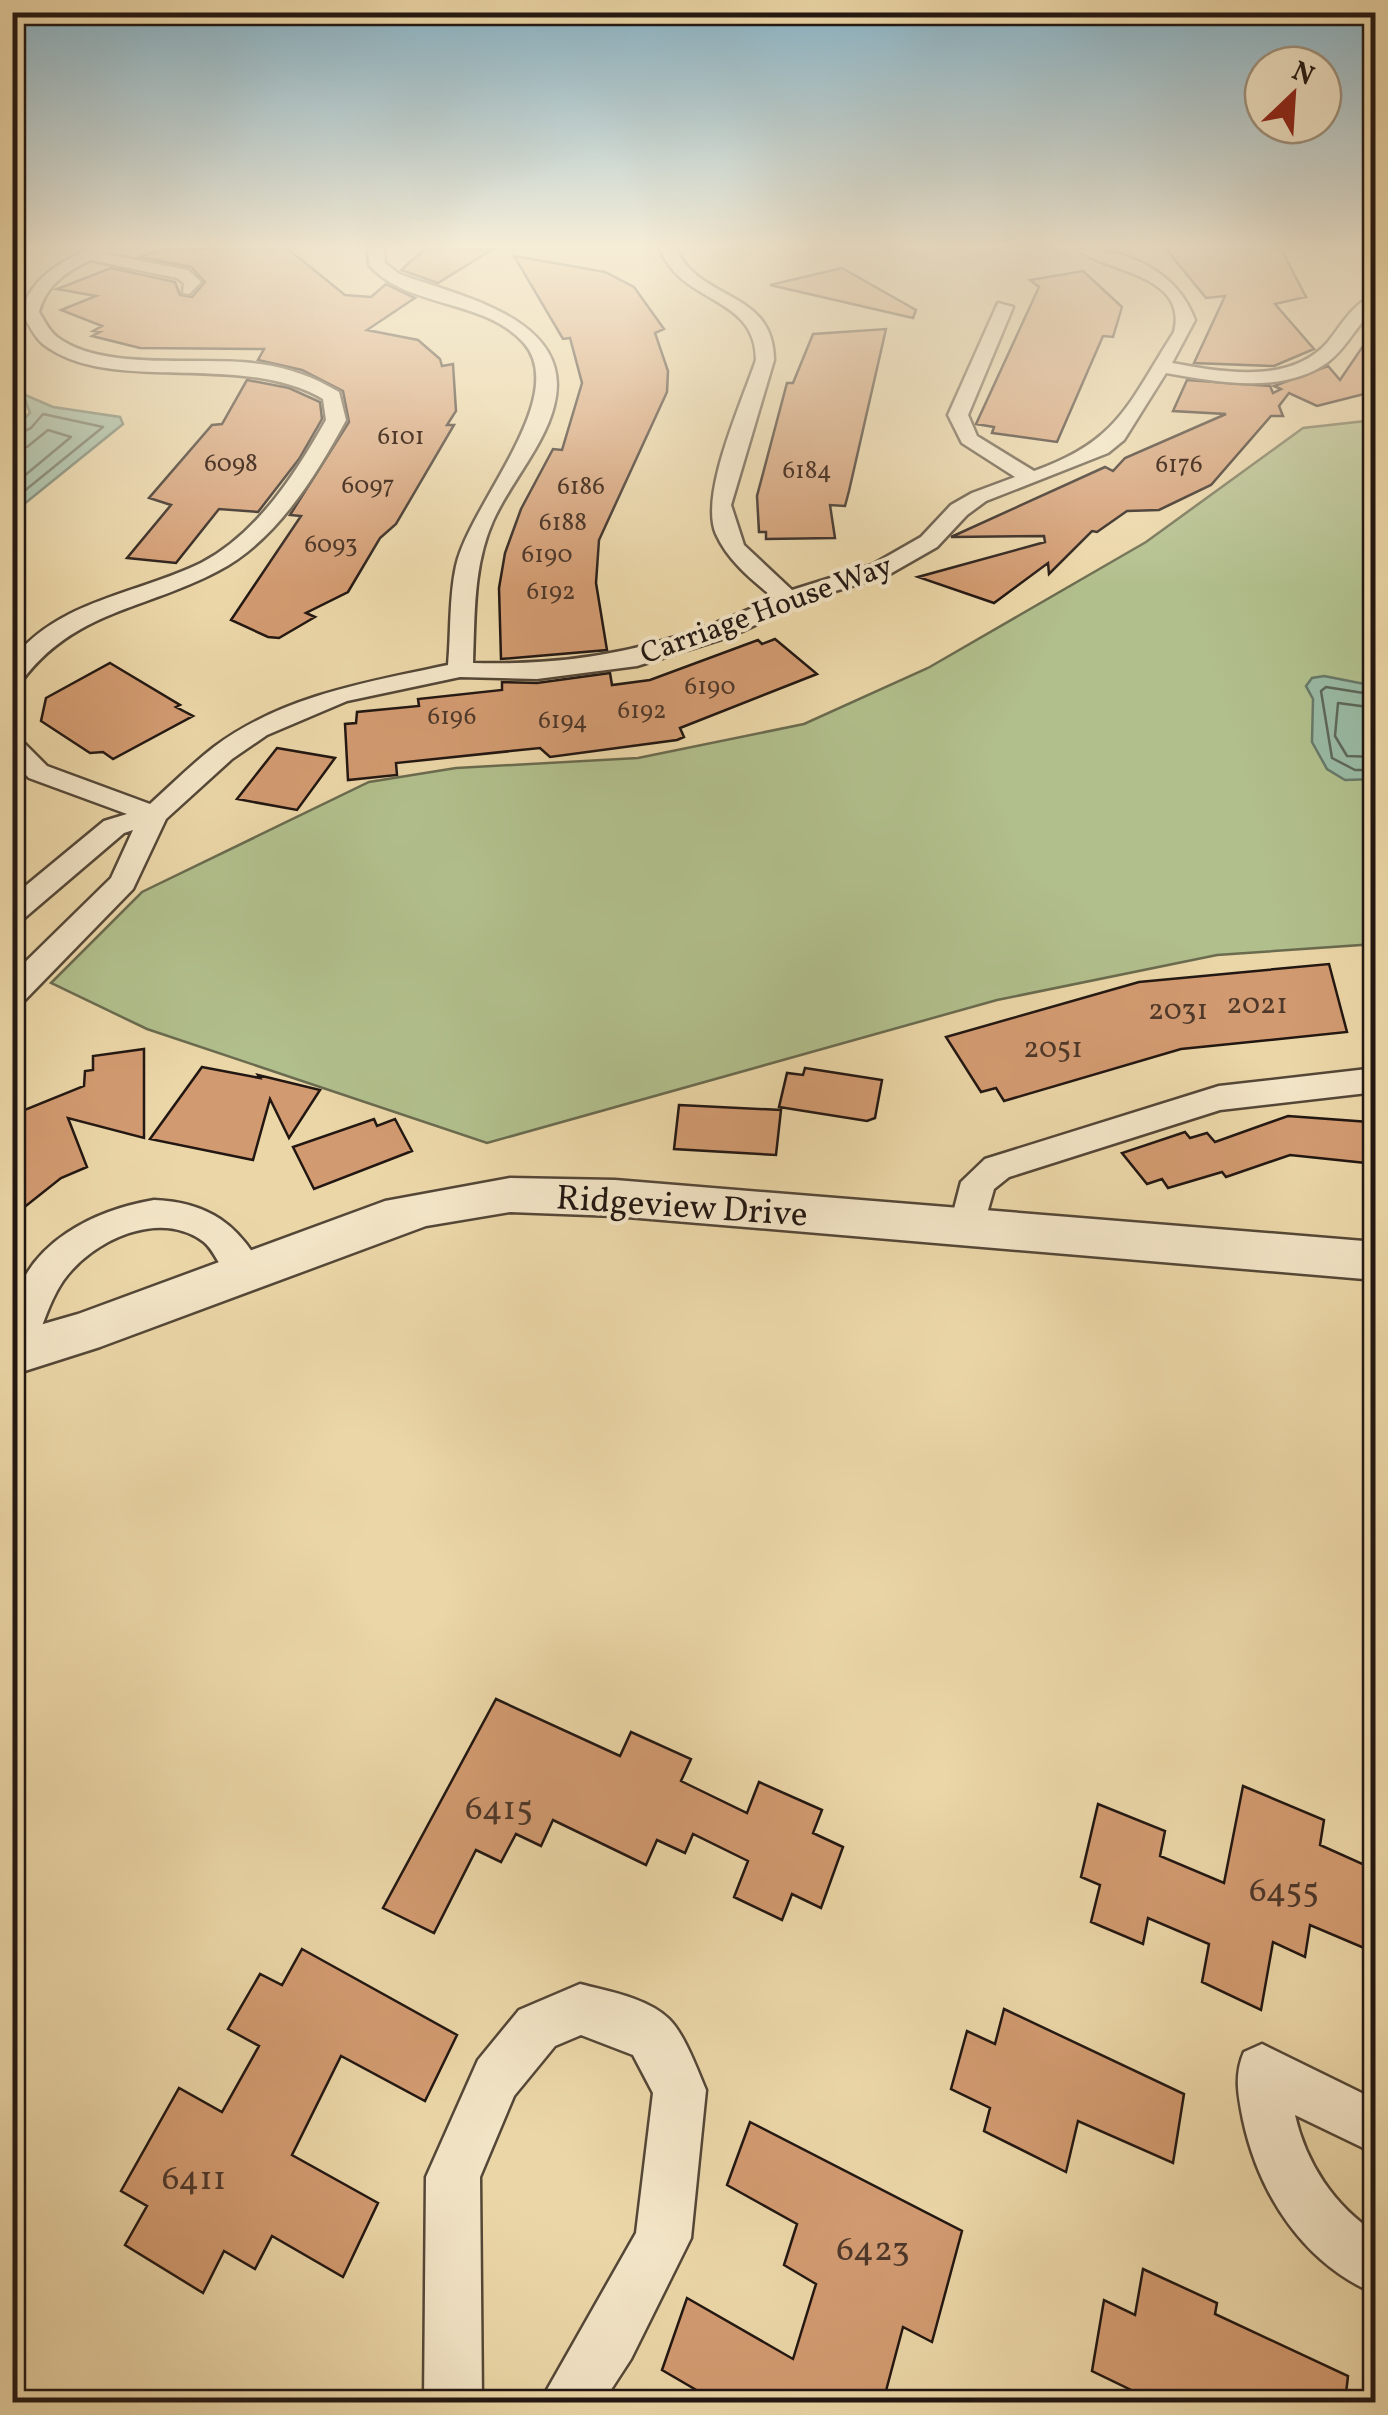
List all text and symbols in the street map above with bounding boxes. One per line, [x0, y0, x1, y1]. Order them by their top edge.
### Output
north arrow [1243, 45, 1343, 145]
text: N [1285, 53, 1320, 97]
house number: 6101 [377, 420, 425, 455]
house number: 6098 [204, 447, 258, 482]
house number: 6176 [1155, 448, 1203, 483]
house number: 6184 [782, 454, 832, 489]
house number: 6097 [341, 469, 395, 504]
house number: 6186 [557, 470, 605, 505]
house number: 6188 [539, 506, 587, 541]
house number: 6093 [304, 528, 358, 563]
house number: 6190 [522, 538, 572, 573]
street label: Carriage House Way [635, 546, 898, 676]
house number: 6192 [527, 575, 575, 610]
house number: 6190 [685, 670, 735, 705]
house number: 6192 [618, 694, 666, 729]
house number: 6196 [428, 700, 476, 735]
house number: 6194 [538, 704, 588, 739]
house number: 2021 [1226, 984, 1288, 1026]
house number: 2031 [1148, 990, 1208, 1032]
house number: 2051 [1023, 1028, 1083, 1070]
street label: Ridgeview Drive [554, 1175, 809, 1241]
house number: 6415 [465, 1786, 533, 1834]
house number: 6455 [1249, 1868, 1319, 1916]
house number: 6411 [162, 2156, 226, 2204]
house number: 6423 [836, 2227, 910, 2275]

